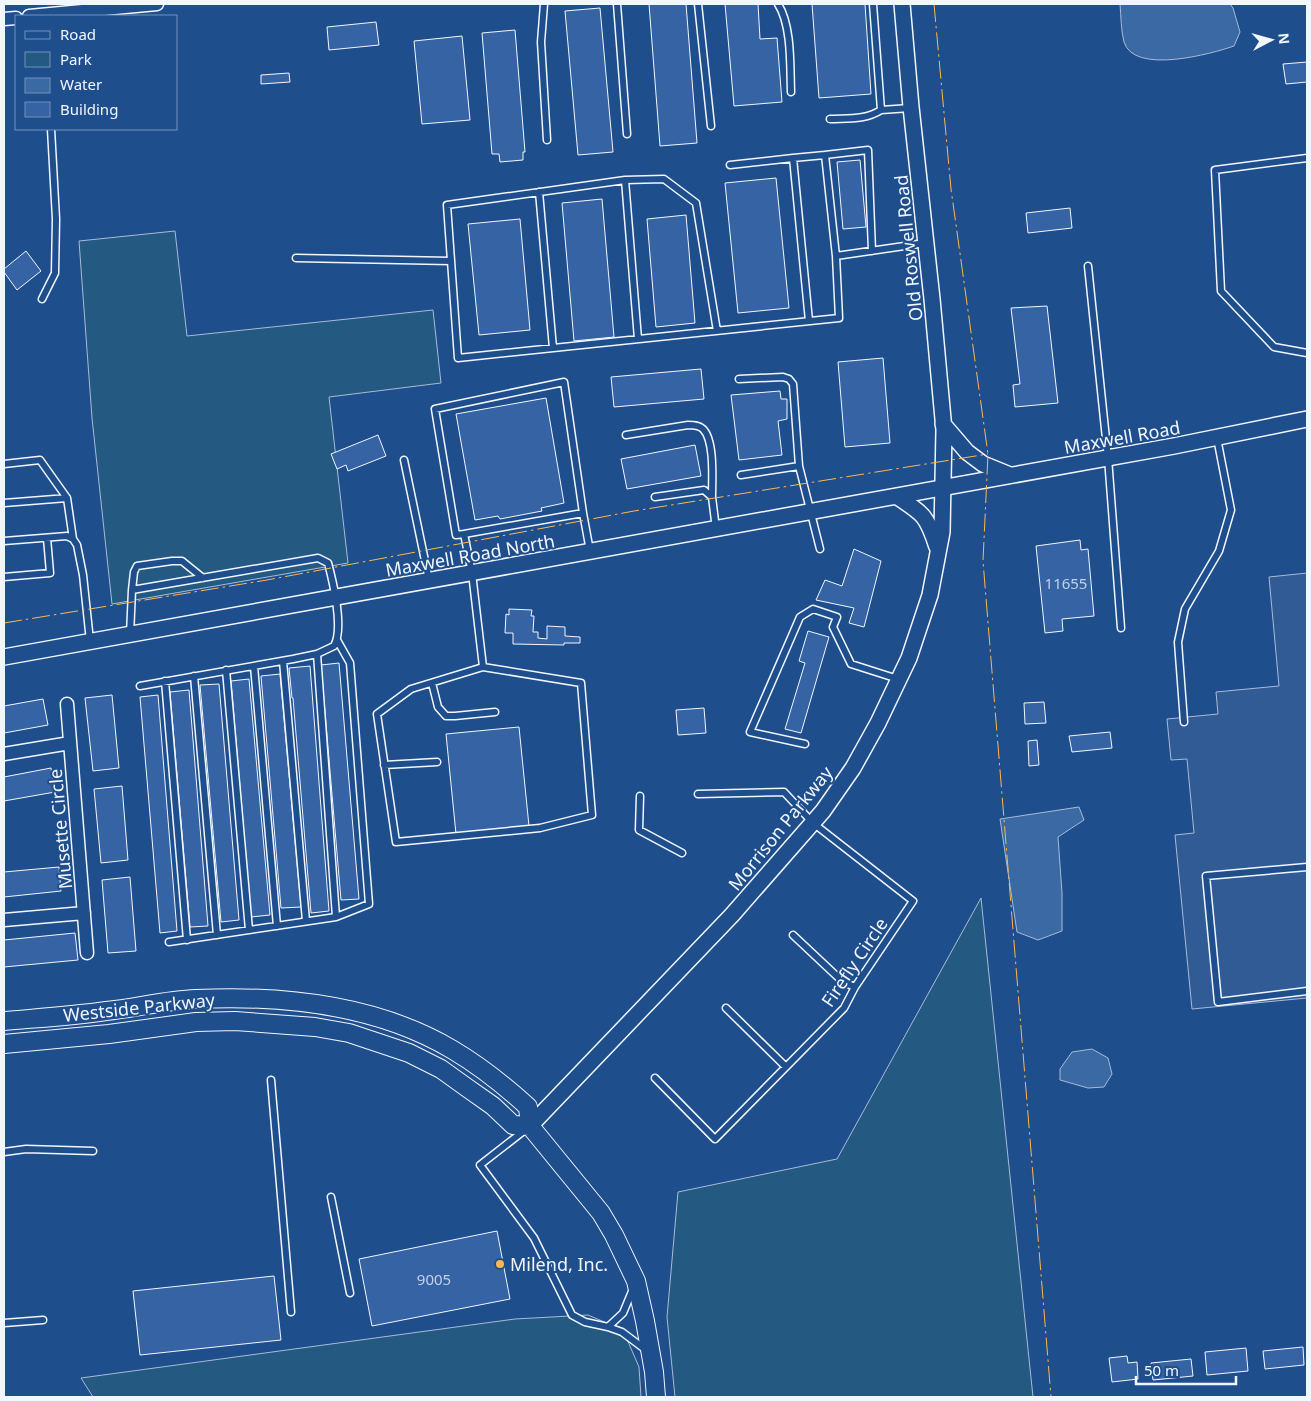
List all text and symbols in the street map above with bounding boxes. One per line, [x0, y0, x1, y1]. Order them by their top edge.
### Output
legend [15, 15, 178, 130]
north arrow [1246, 15, 1296, 65]
text: Road [60, 24, 96, 44]
text: N [1274, 32, 1294, 45]
text: Park [60, 49, 92, 69]
text: Water [60, 74, 102, 94]
text: Building [60, 99, 118, 119]
street label: Old Roswell Road [888, 174, 928, 322]
street label: Maxwell Road [1062, 415, 1182, 459]
street label: Maxwell Road North [383, 528, 557, 582]
house number: 11655 [1045, 573, 1087, 593]
street label: Morrison Parkway [722, 760, 838, 895]
street label: Musette Circle [43, 768, 77, 890]
street label: Firefly Circle [815, 913, 893, 1011]
street label: Westside Parkway [62, 987, 217, 1027]
place label: Milend, Inc. [510, 1252, 608, 1276]
marker: Milend, Inc. [494, 1258, 506, 1270]
house number: 9005 [417, 1269, 451, 1289]
scale bar [1136, 1354, 1236, 1386]
text: 50 m [1144, 1360, 1179, 1380]

